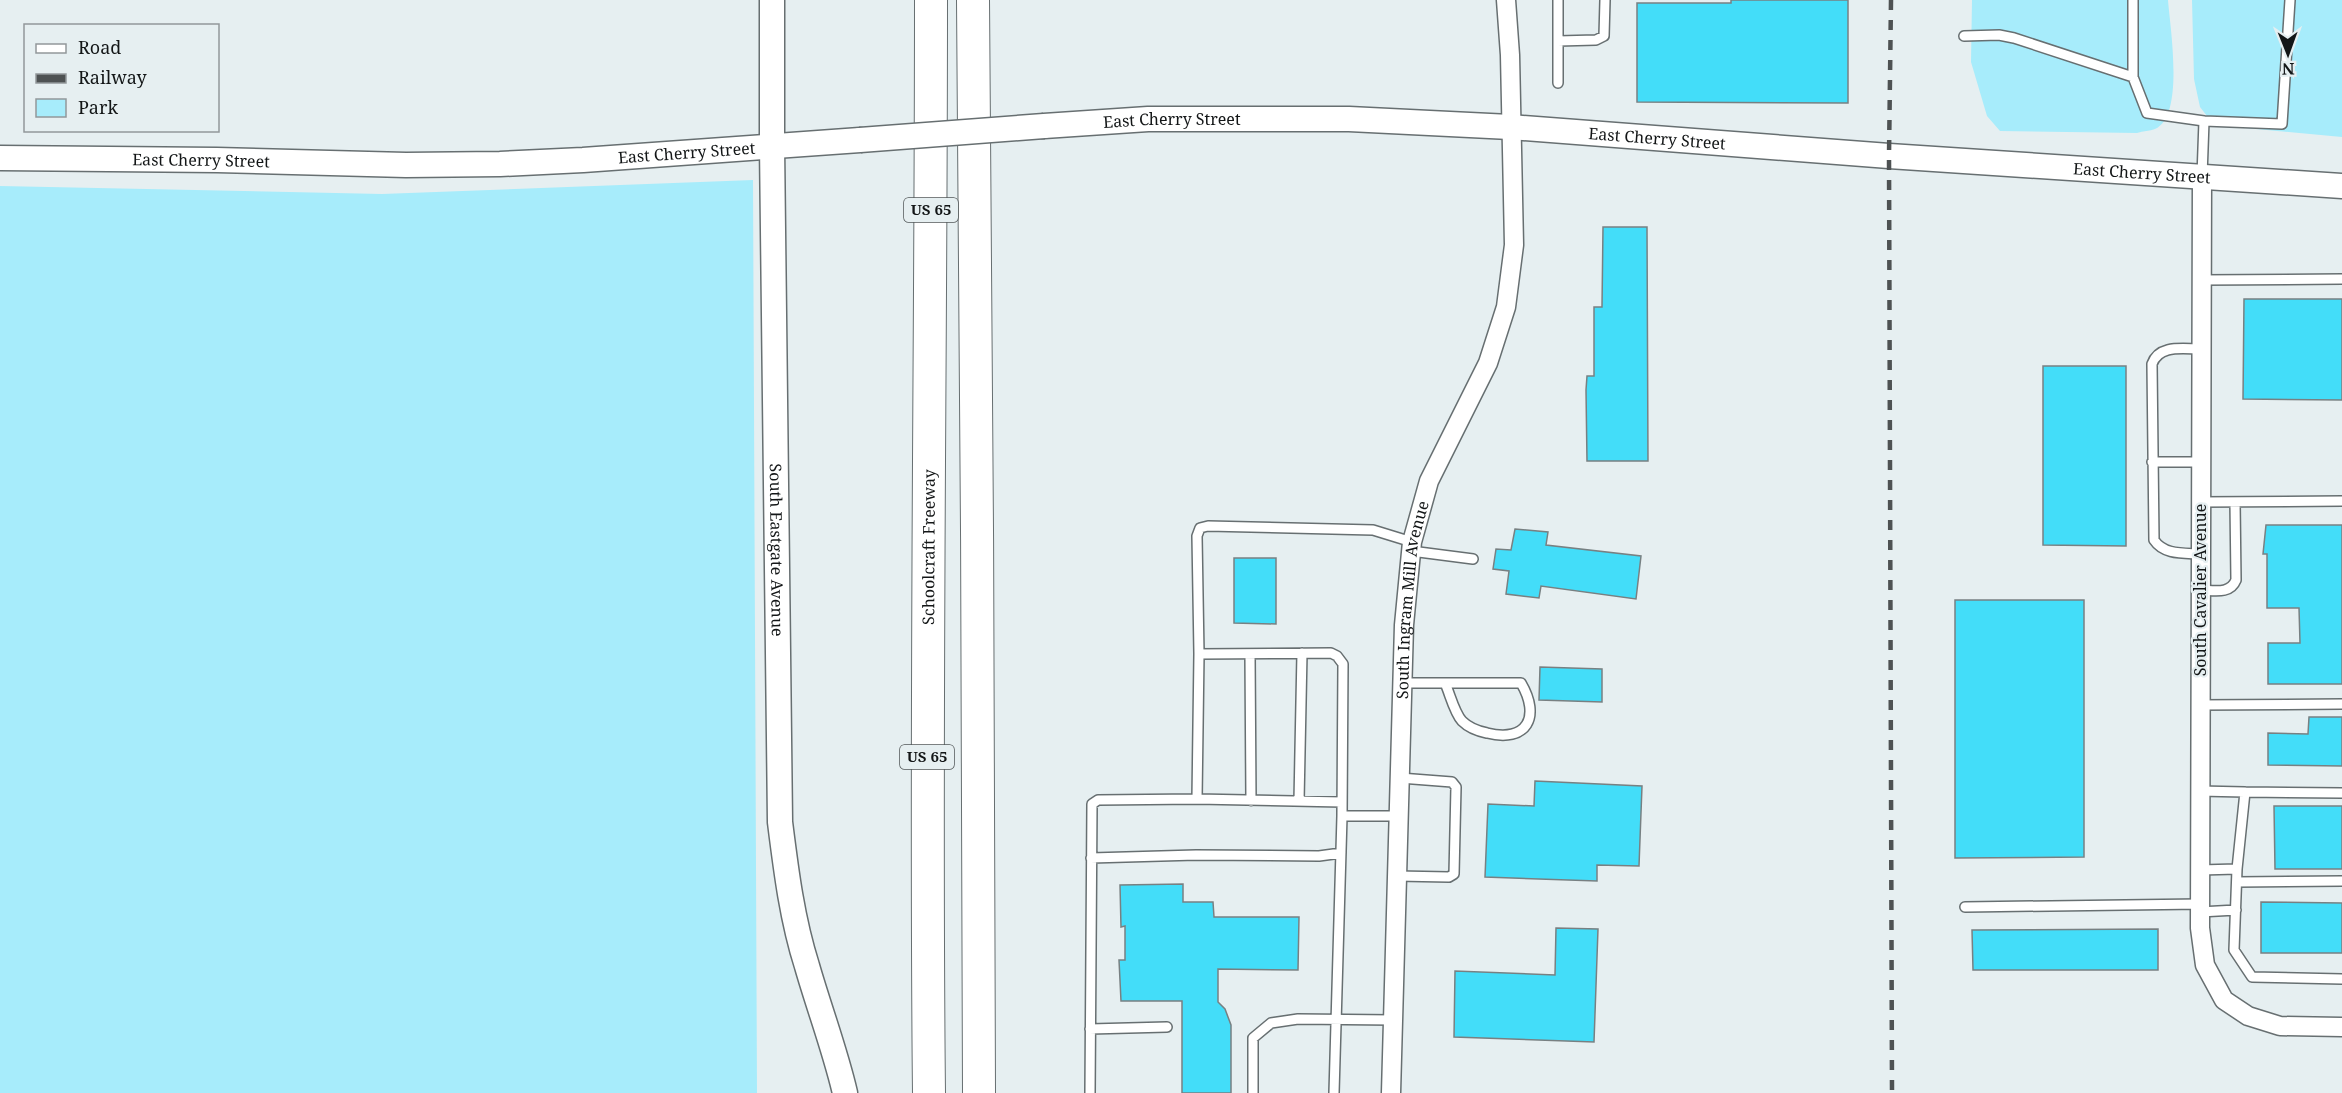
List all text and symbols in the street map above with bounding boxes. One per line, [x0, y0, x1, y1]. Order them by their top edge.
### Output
legend [24, 24, 219, 132]
north arrow [2258, 24, 2318, 84]
text: Road [78, 35, 121, 59]
text: N [2281, 58, 2295, 80]
text: Railway [78, 65, 148, 89]
text: Park [78, 95, 118, 119]
street label: East Cherry Street [1102, 108, 1241, 133]
street label: East Cherry Street [1588, 122, 1727, 155]
street label: East Cherry Street [617, 137, 756, 168]
street label: East Cherry Street [132, 148, 270, 172]
street label: East Cherry Street [2073, 157, 2212, 188]
road number: US 65 [904, 198, 958, 222]
street label: South Eastgate Avenue [765, 463, 789, 637]
street label: Schoolcraft Freeway [917, 468, 940, 625]
street label: South Ingram Mill Avenue [1391, 498, 1434, 699]
street label: South Cavalier Avenue [2189, 504, 2211, 676]
road number: US 65 [900, 745, 954, 769]

